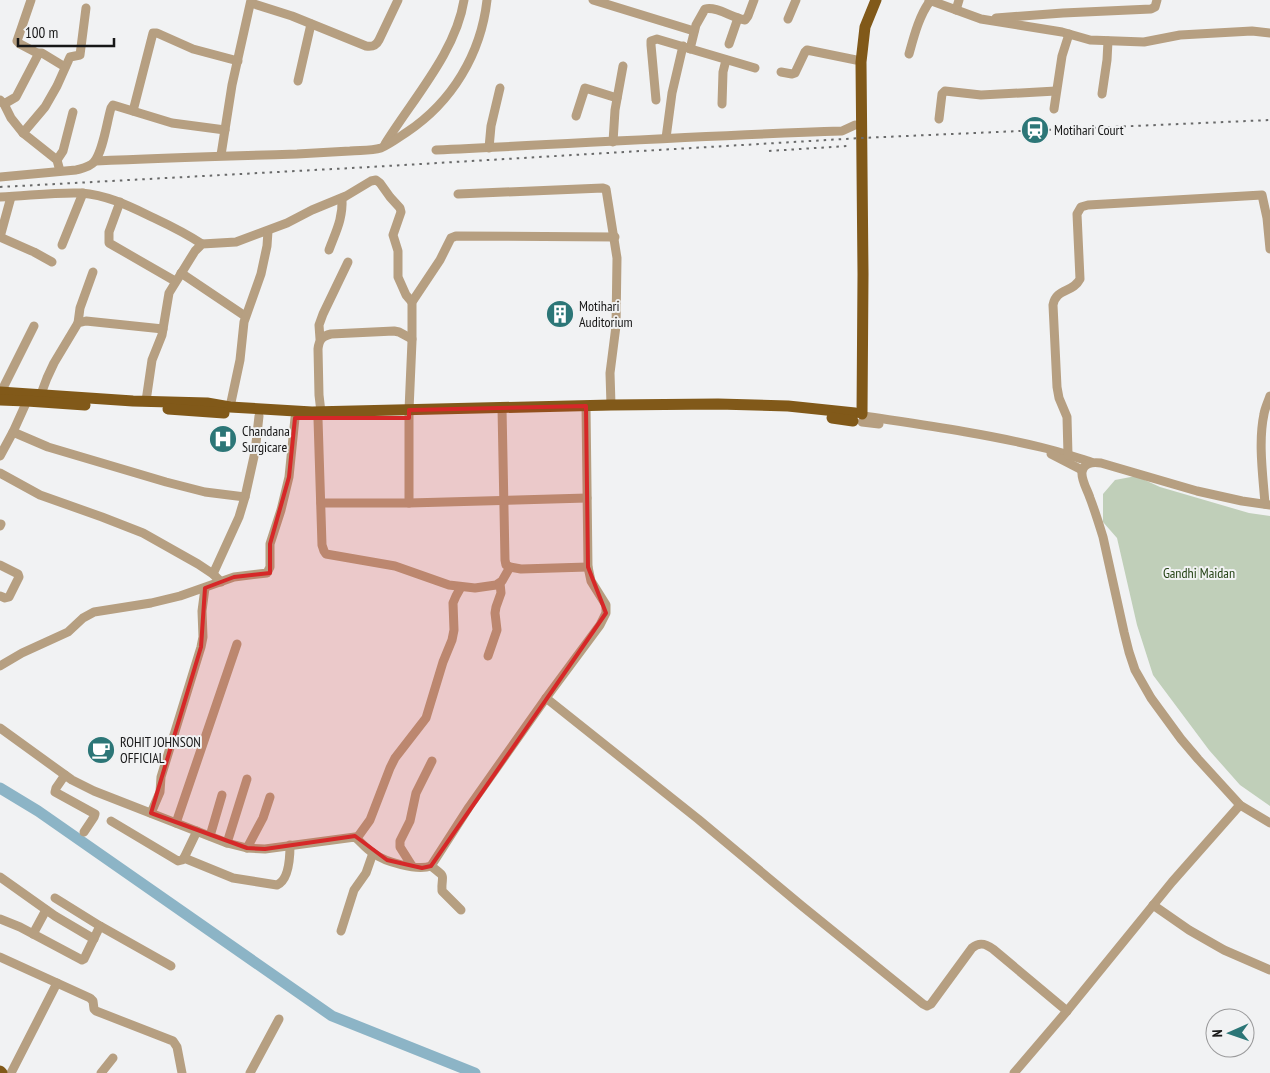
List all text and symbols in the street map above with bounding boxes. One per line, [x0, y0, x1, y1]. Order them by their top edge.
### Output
scale bar [18, 15, 114, 47]
text: 100 m [25, 23, 58, 42]
station icon: Motihari Court [1020, 115, 1050, 145]
place label: Motihari Court [1054, 121, 1124, 139]
place label: Motihari Auditorium [579, 297, 633, 331]
building icon: Motihari Auditorium [545, 299, 575, 329]
place label: Chandana Surgicare [242, 422, 290, 456]
hospital icon: Chandana Surgicare [208, 424, 238, 454]
park label: Gandhi Maidan [1163, 564, 1235, 582]
place label: ROHIT JOHNSON OFFICIAL [120, 733, 201, 767]
cafe icon: ROHIT JOHNSON OFFICIAL [86, 735, 116, 765]
north arrow [1205, 1008, 1255, 1058]
text: N [1208, 1029, 1226, 1038]

